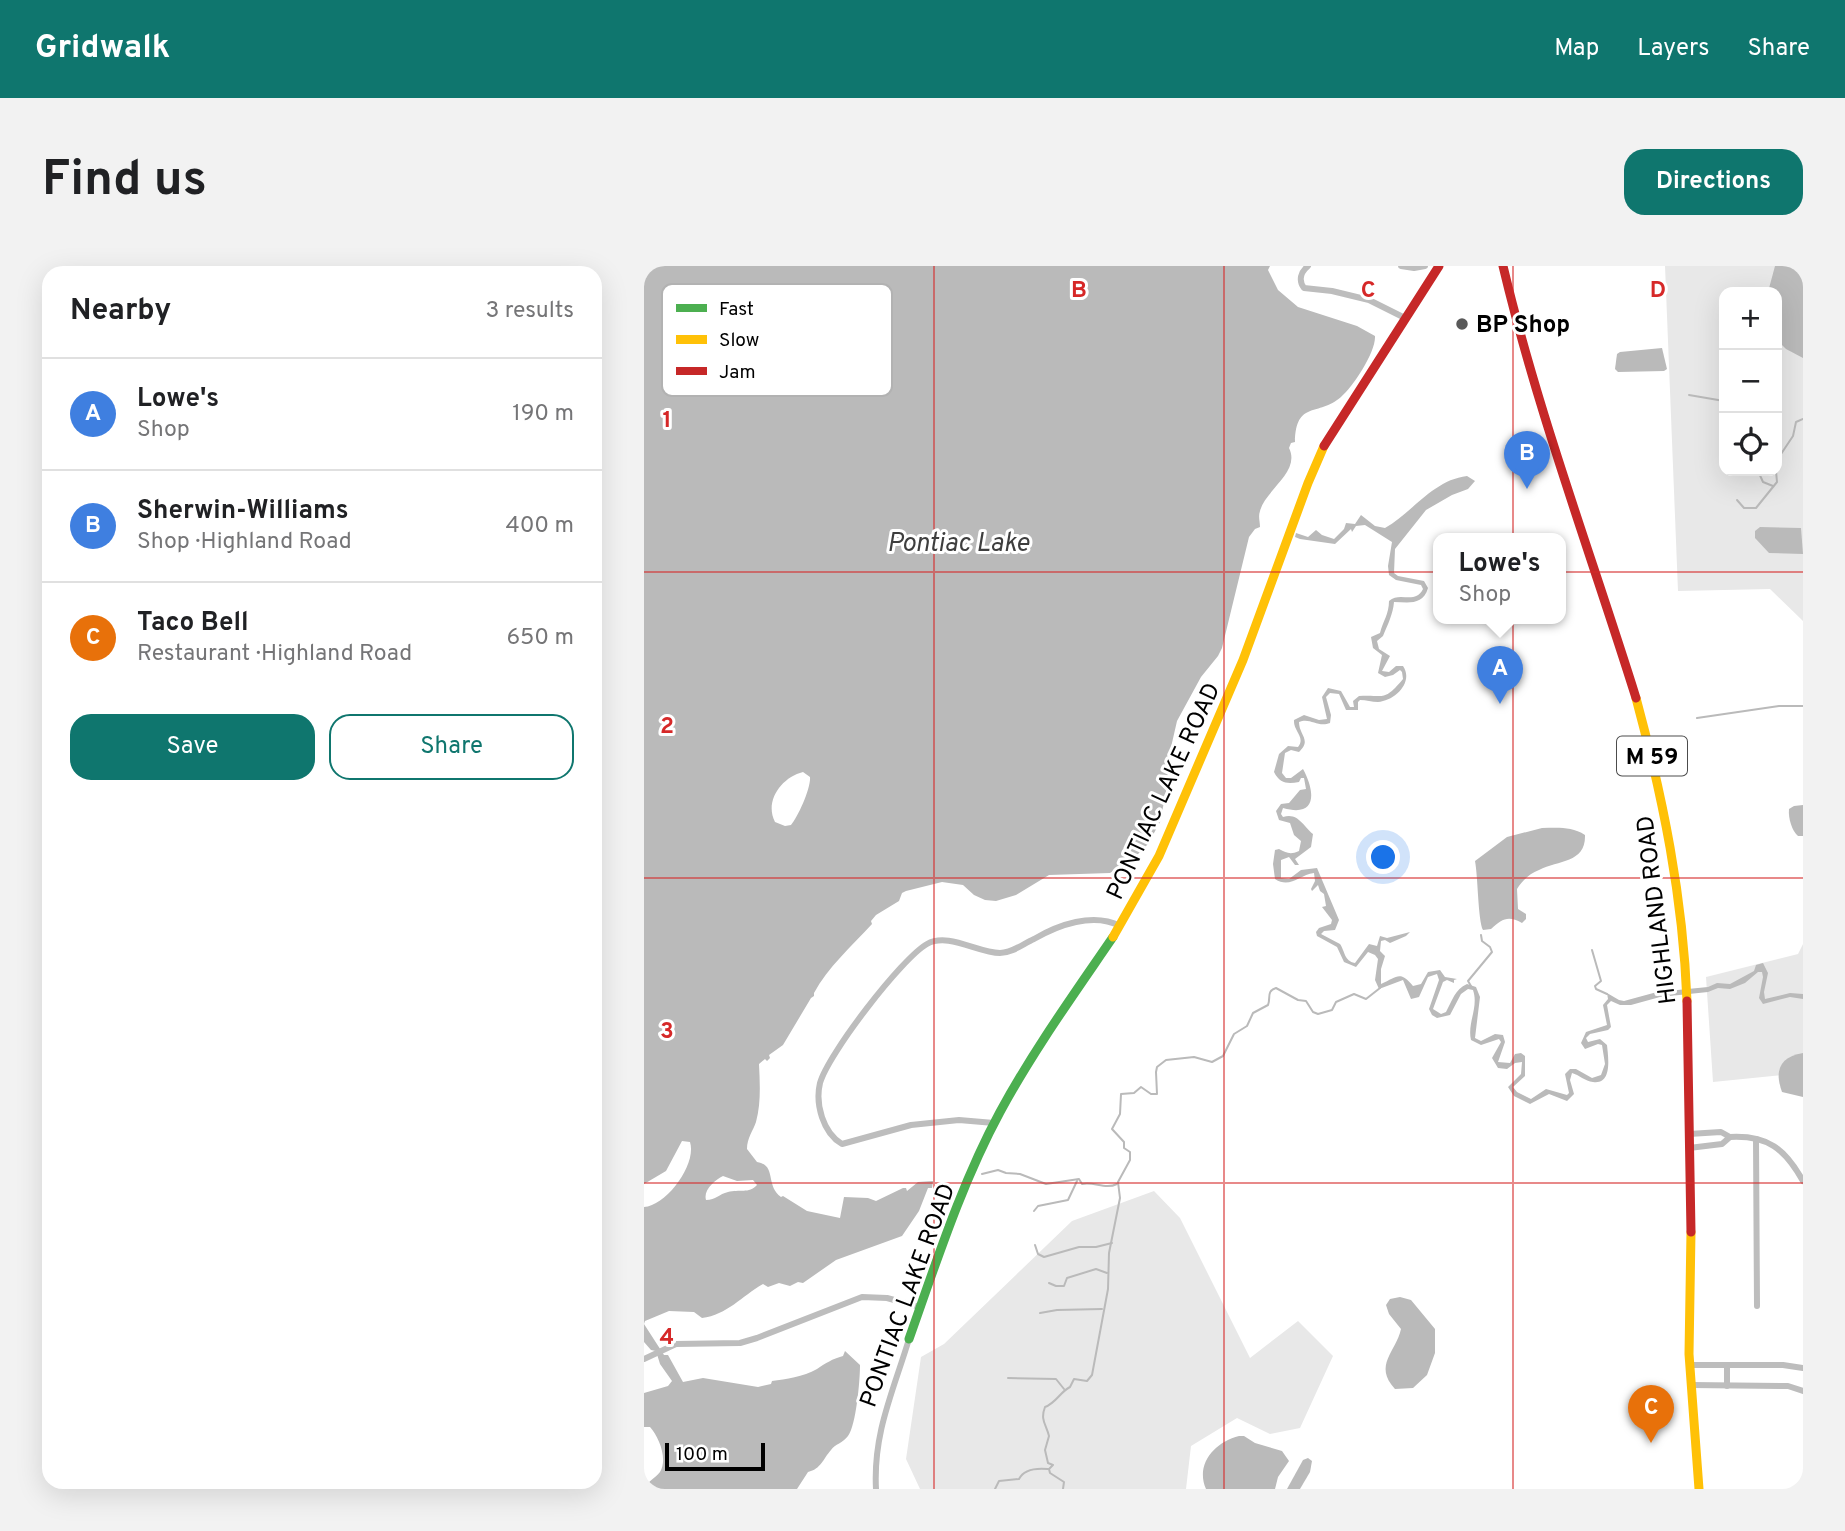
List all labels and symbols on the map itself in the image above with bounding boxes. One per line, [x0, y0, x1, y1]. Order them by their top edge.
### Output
text: B [1071, 277, 1087, 306]
text: C [1361, 277, 1375, 306]
text: D [1650, 277, 1666, 306]
legend [662, 284, 892, 396]
text: Fast [719, 298, 754, 322]
place label: BP Shop [1476, 311, 1570, 341]
marker: BP Shop [1454, 316, 1470, 332]
text: Slow [719, 329, 759, 353]
text: Jam [719, 361, 756, 385]
text: 1 [662, 407, 672, 436]
pin: B [1504, 431, 1550, 489]
water label: Pontiac Lake [887, 528, 1030, 561]
pin: A [1477, 646, 1523, 704]
street label: PONTIAC LAKE ROAD [1101, 679, 1228, 905]
text: 2 [660, 713, 674, 742]
road number: M 59 [1617, 736, 1687, 776]
street label: HIGHLAND ROAD [1632, 814, 1684, 1006]
your location [1366, 840, 1400, 874]
text: 3 [660, 1018, 674, 1047]
street label: PONTIAC LAKE ROAD [854, 1180, 963, 1412]
text: 4 [660, 1324, 674, 1353]
pin: C [1628, 1385, 1674, 1443]
scale bar [665, 1440, 765, 1472]

